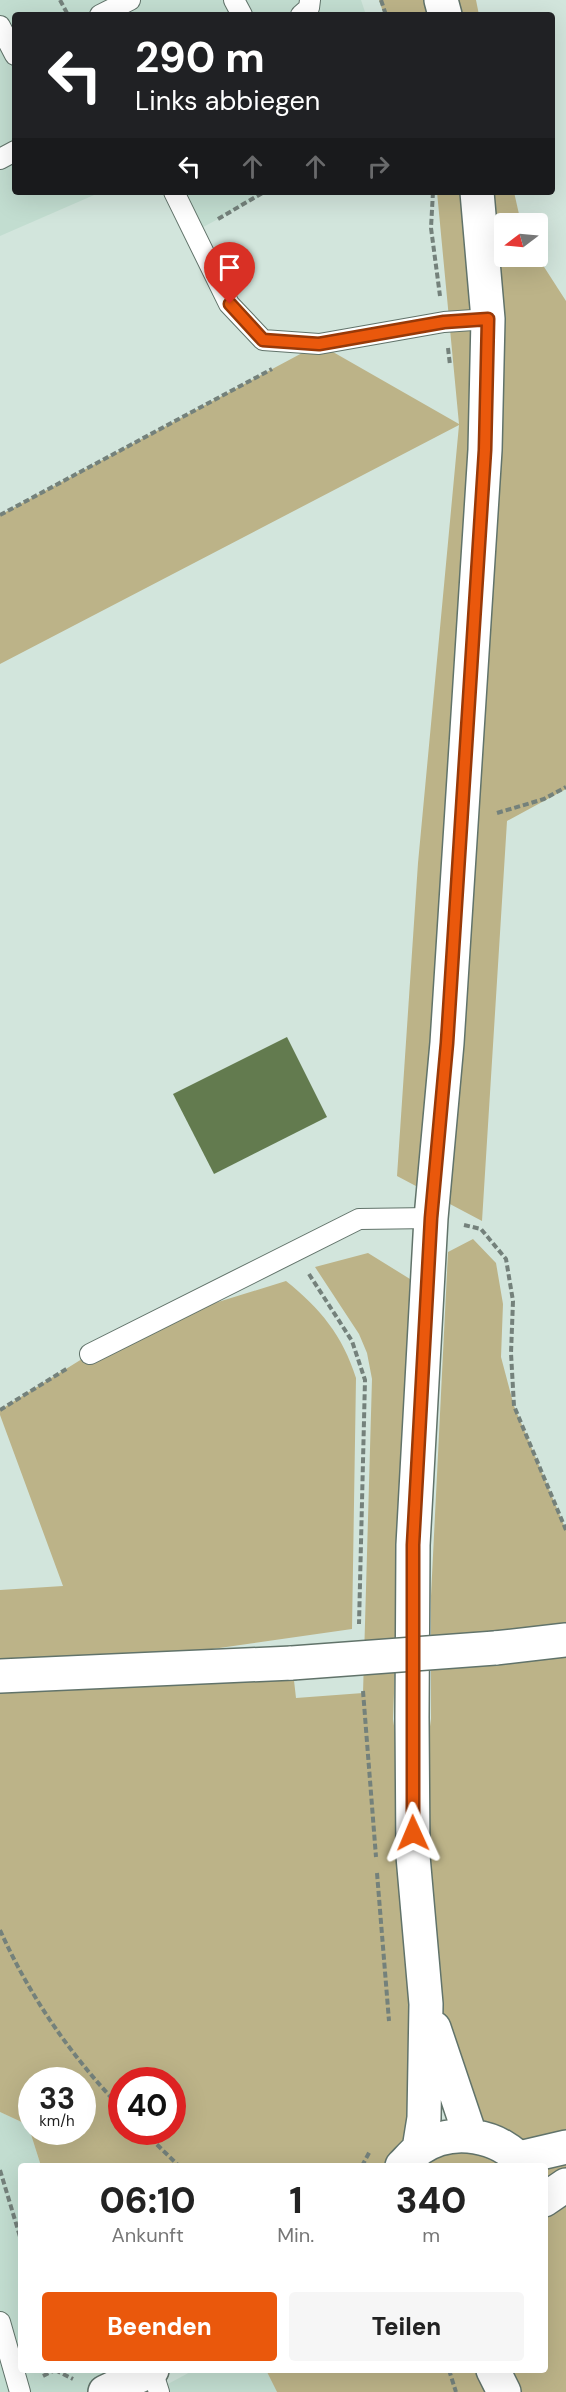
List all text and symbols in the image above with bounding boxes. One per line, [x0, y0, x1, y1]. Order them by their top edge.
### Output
text: 290 m [135, 30, 265, 85]
icon: left [36, 36, 114, 114]
text: Links abbiegen [135, 83, 320, 118]
icon: left [173, 150, 206, 183]
icon: ahead [236, 150, 269, 183]
icon: ahead [299, 150, 332, 183]
icon: right [362, 150, 395, 183]
north arrow [494, 213, 548, 267]
map controls [494, 213, 548, 267]
pin [204, 242, 255, 304]
icon: arrive [213, 251, 246, 284]
position arrow [381, 1801, 445, 1865]
speed limit sign: 40 [108, 2067, 186, 2145]
text: 33 [39, 2079, 75, 2118]
text: km/h [39, 2111, 75, 2131]
text: 06:10 [99, 2177, 196, 2224]
text: 1 [289, 2177, 302, 2224]
text: 340 [396, 2177, 467, 2224]
text: Ankunft [111, 2222, 184, 2248]
text: Min. [277, 2222, 314, 2248]
text: m [422, 2222, 440, 2248]
button: Beenden [42, 2292, 277, 2361]
button: Teilen [289, 2292, 524, 2361]

